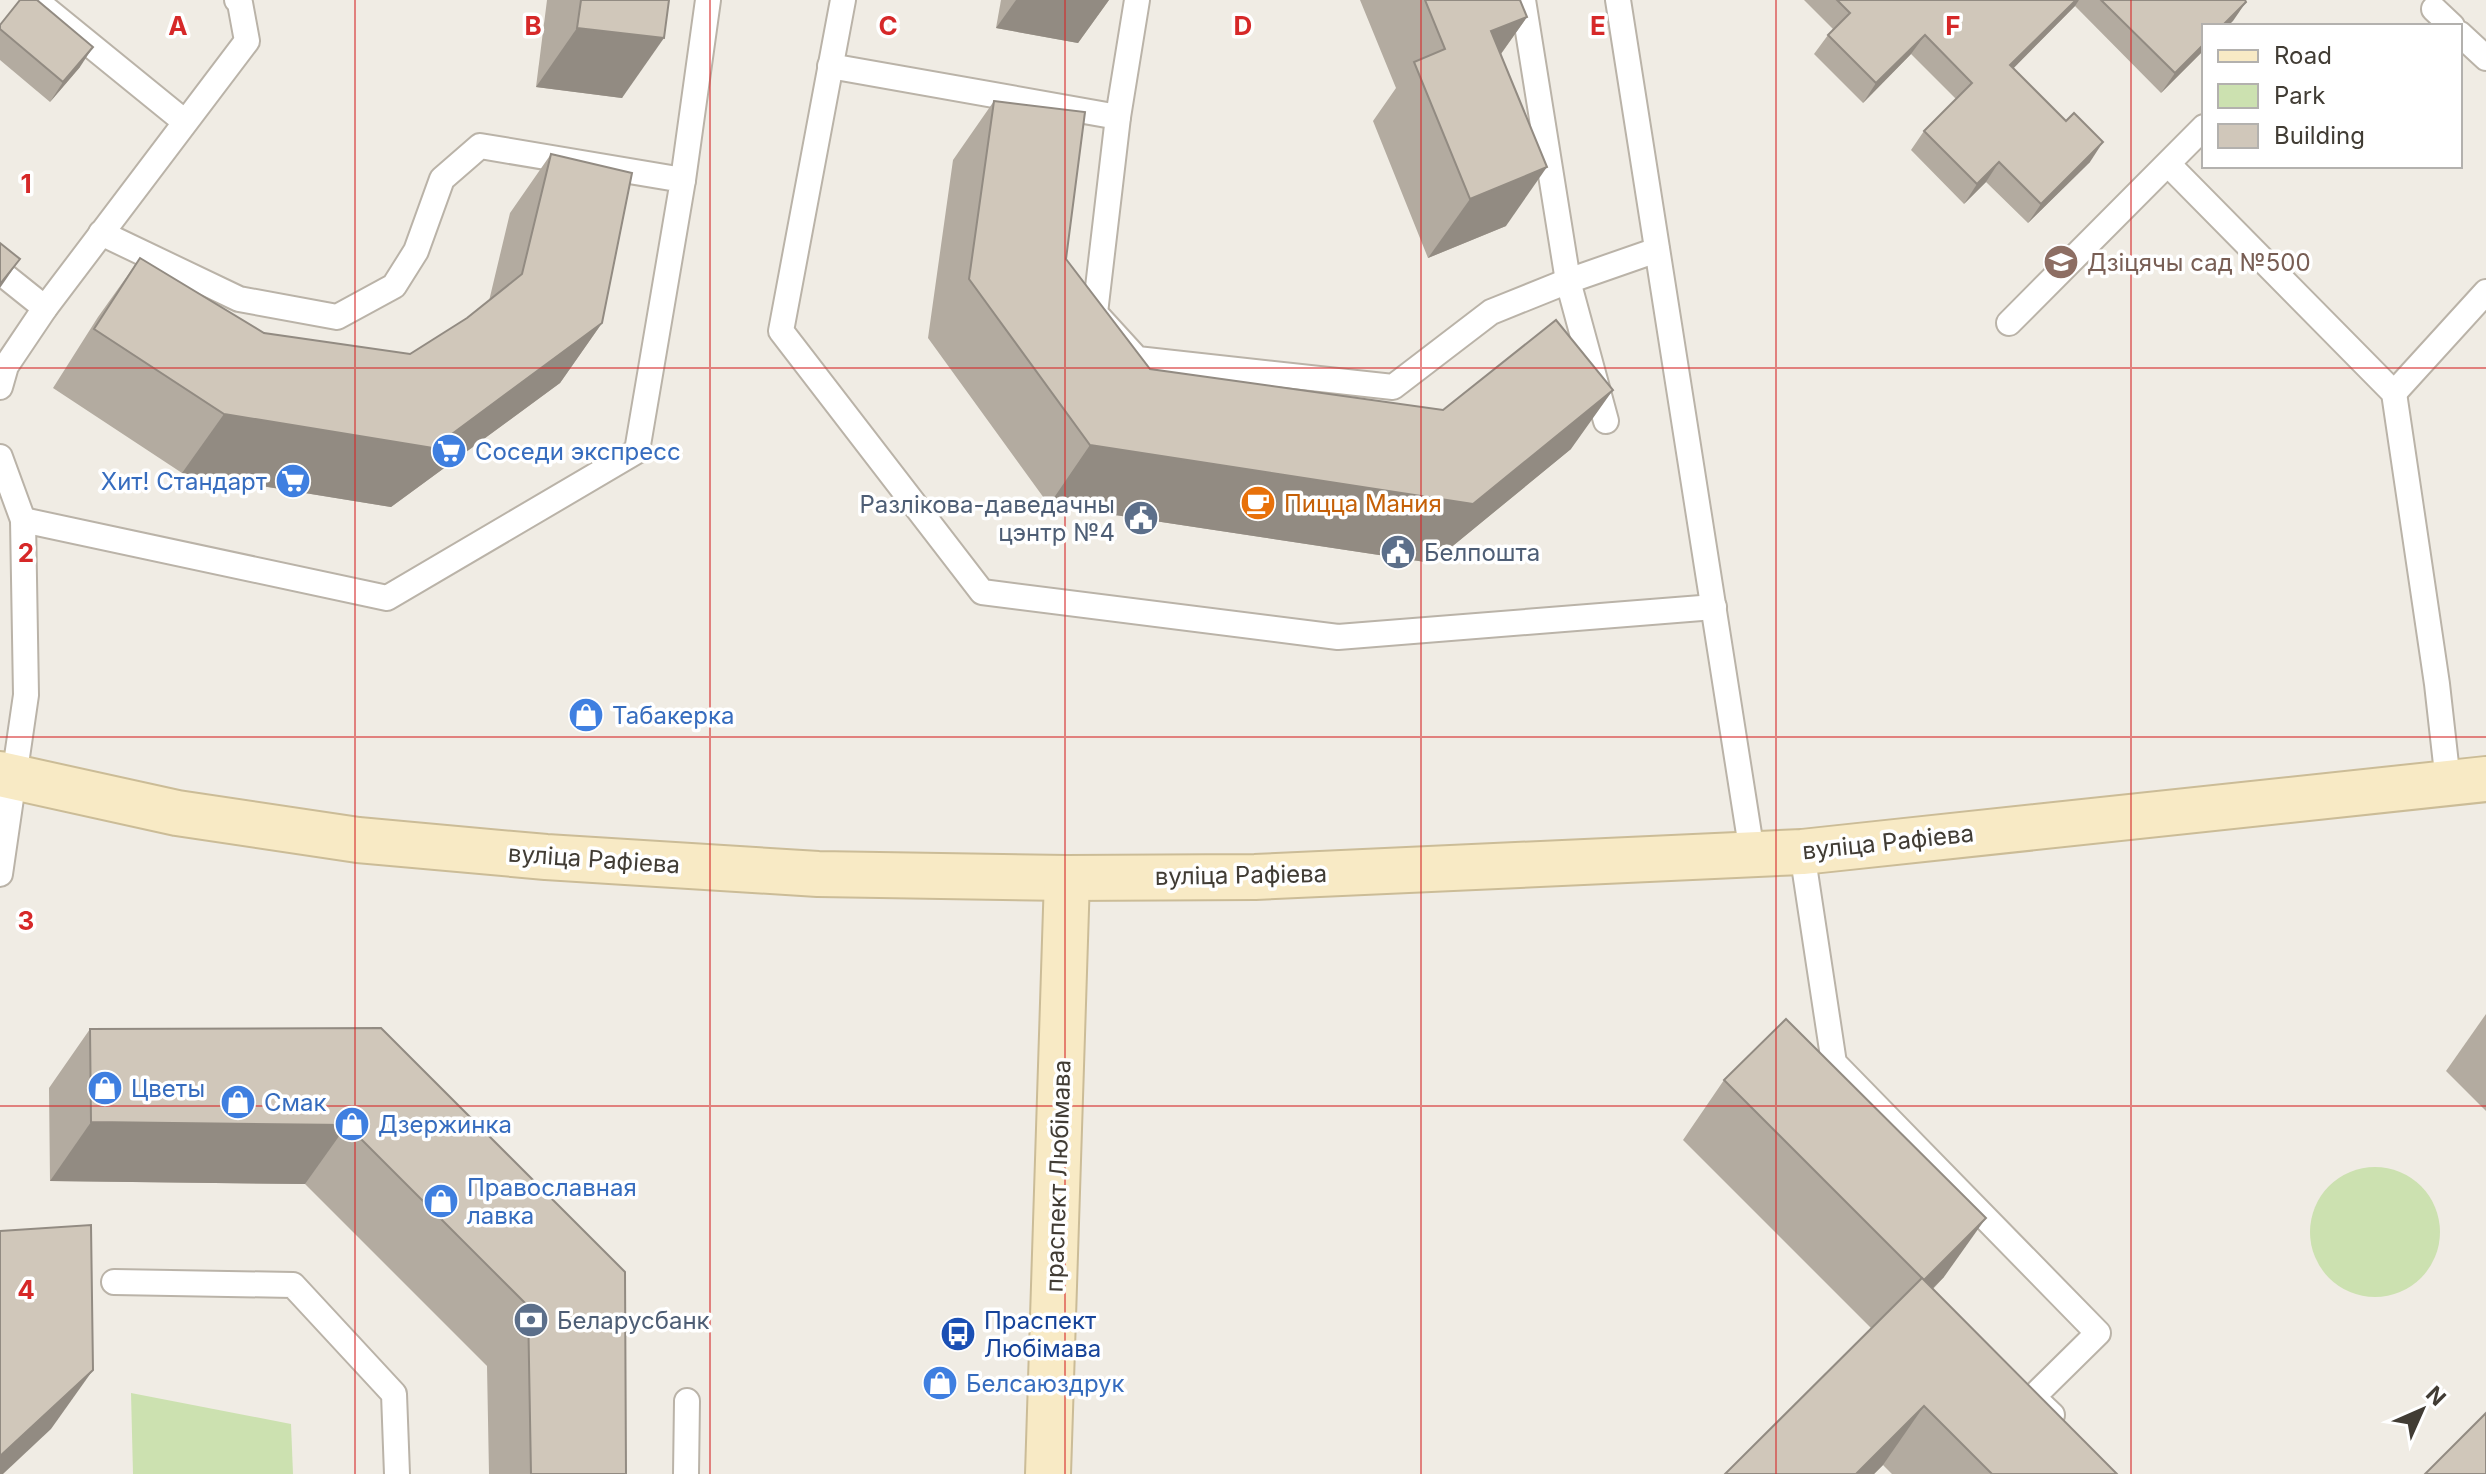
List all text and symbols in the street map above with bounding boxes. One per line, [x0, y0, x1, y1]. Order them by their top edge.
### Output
text: A [168, 10, 188, 41]
text: B [524, 10, 542, 41]
text: C [878, 10, 898, 41]
text: D [1234, 10, 1252, 41]
text: E [1590, 10, 1606, 41]
text: F [1945, 10, 1961, 41]
legend [2202, 24, 2462, 168]
text: Road [2274, 41, 2332, 70]
text: Park [2274, 81, 2325, 110]
text: Building [2274, 121, 2365, 150]
text: 1 [20, 168, 32, 199]
school or university icon: Дзіцячы сад №500 [2042, 243, 2080, 281]
place label: Дзіцячы сад №500 [2087, 248, 2311, 277]
supermarket icon: Соседи экспресс [430, 432, 468, 470]
place label: Соседи экспресс [475, 437, 681, 466]
supermarket icon: Хит! Стандарт [274, 462, 312, 500]
place label: Хит! Стандарт [101, 467, 267, 496]
cafe icon: Пицца Мания [1239, 484, 1277, 522]
place label: Пицца Мания [1284, 489, 1442, 518]
place label: Разлікова-даведачны цэнтр №4 [859, 490, 1115, 547]
public building icon: Разлікова-даведачны цэнтр №4 [1122, 499, 1160, 537]
public building icon: Белпошта [1379, 533, 1417, 571]
text: 2 [18, 537, 34, 568]
place label: Белпошта [1424, 538, 1540, 567]
shop icon: Табакерка [567, 696, 605, 734]
place label: Табакерка [612, 701, 735, 730]
street label: вуліца Рафіева [1801, 819, 1975, 865]
street label: вуліца Рафіева [507, 839, 681, 879]
street label: вуліца Рафіева [1155, 859, 1327, 891]
text: 3 [18, 905, 34, 936]
street label: праспект Любімава [1039, 1059, 1077, 1293]
shop icon: Цветы [86, 1069, 124, 1107]
place label: Цветы [131, 1074, 205, 1103]
shop icon: Смак [219, 1083, 257, 1121]
place label: Смак [264, 1088, 327, 1117]
shop icon: Дзержинка [333, 1105, 371, 1143]
place label: Дзержинка [378, 1110, 512, 1139]
place label: Православная лавка [467, 1173, 637, 1230]
shop icon: Православная лавка [422, 1182, 460, 1220]
text: 4 [17, 1274, 35, 1305]
bank icon: Беларусбанк [512, 1301, 550, 1339]
place label: Беларусбанк [557, 1306, 710, 1335]
place label: Праспект Любімава [984, 1306, 1101, 1363]
bus stop icon: Праспект Любімава [939, 1315, 977, 1353]
shop icon: Белсаюздрук [921, 1364, 959, 1402]
place label: Белсаюздрук [966, 1369, 1125, 1398]
north arrow [2382, 1370, 2462, 1450]
text: N [2421, 1381, 2451, 1411]

